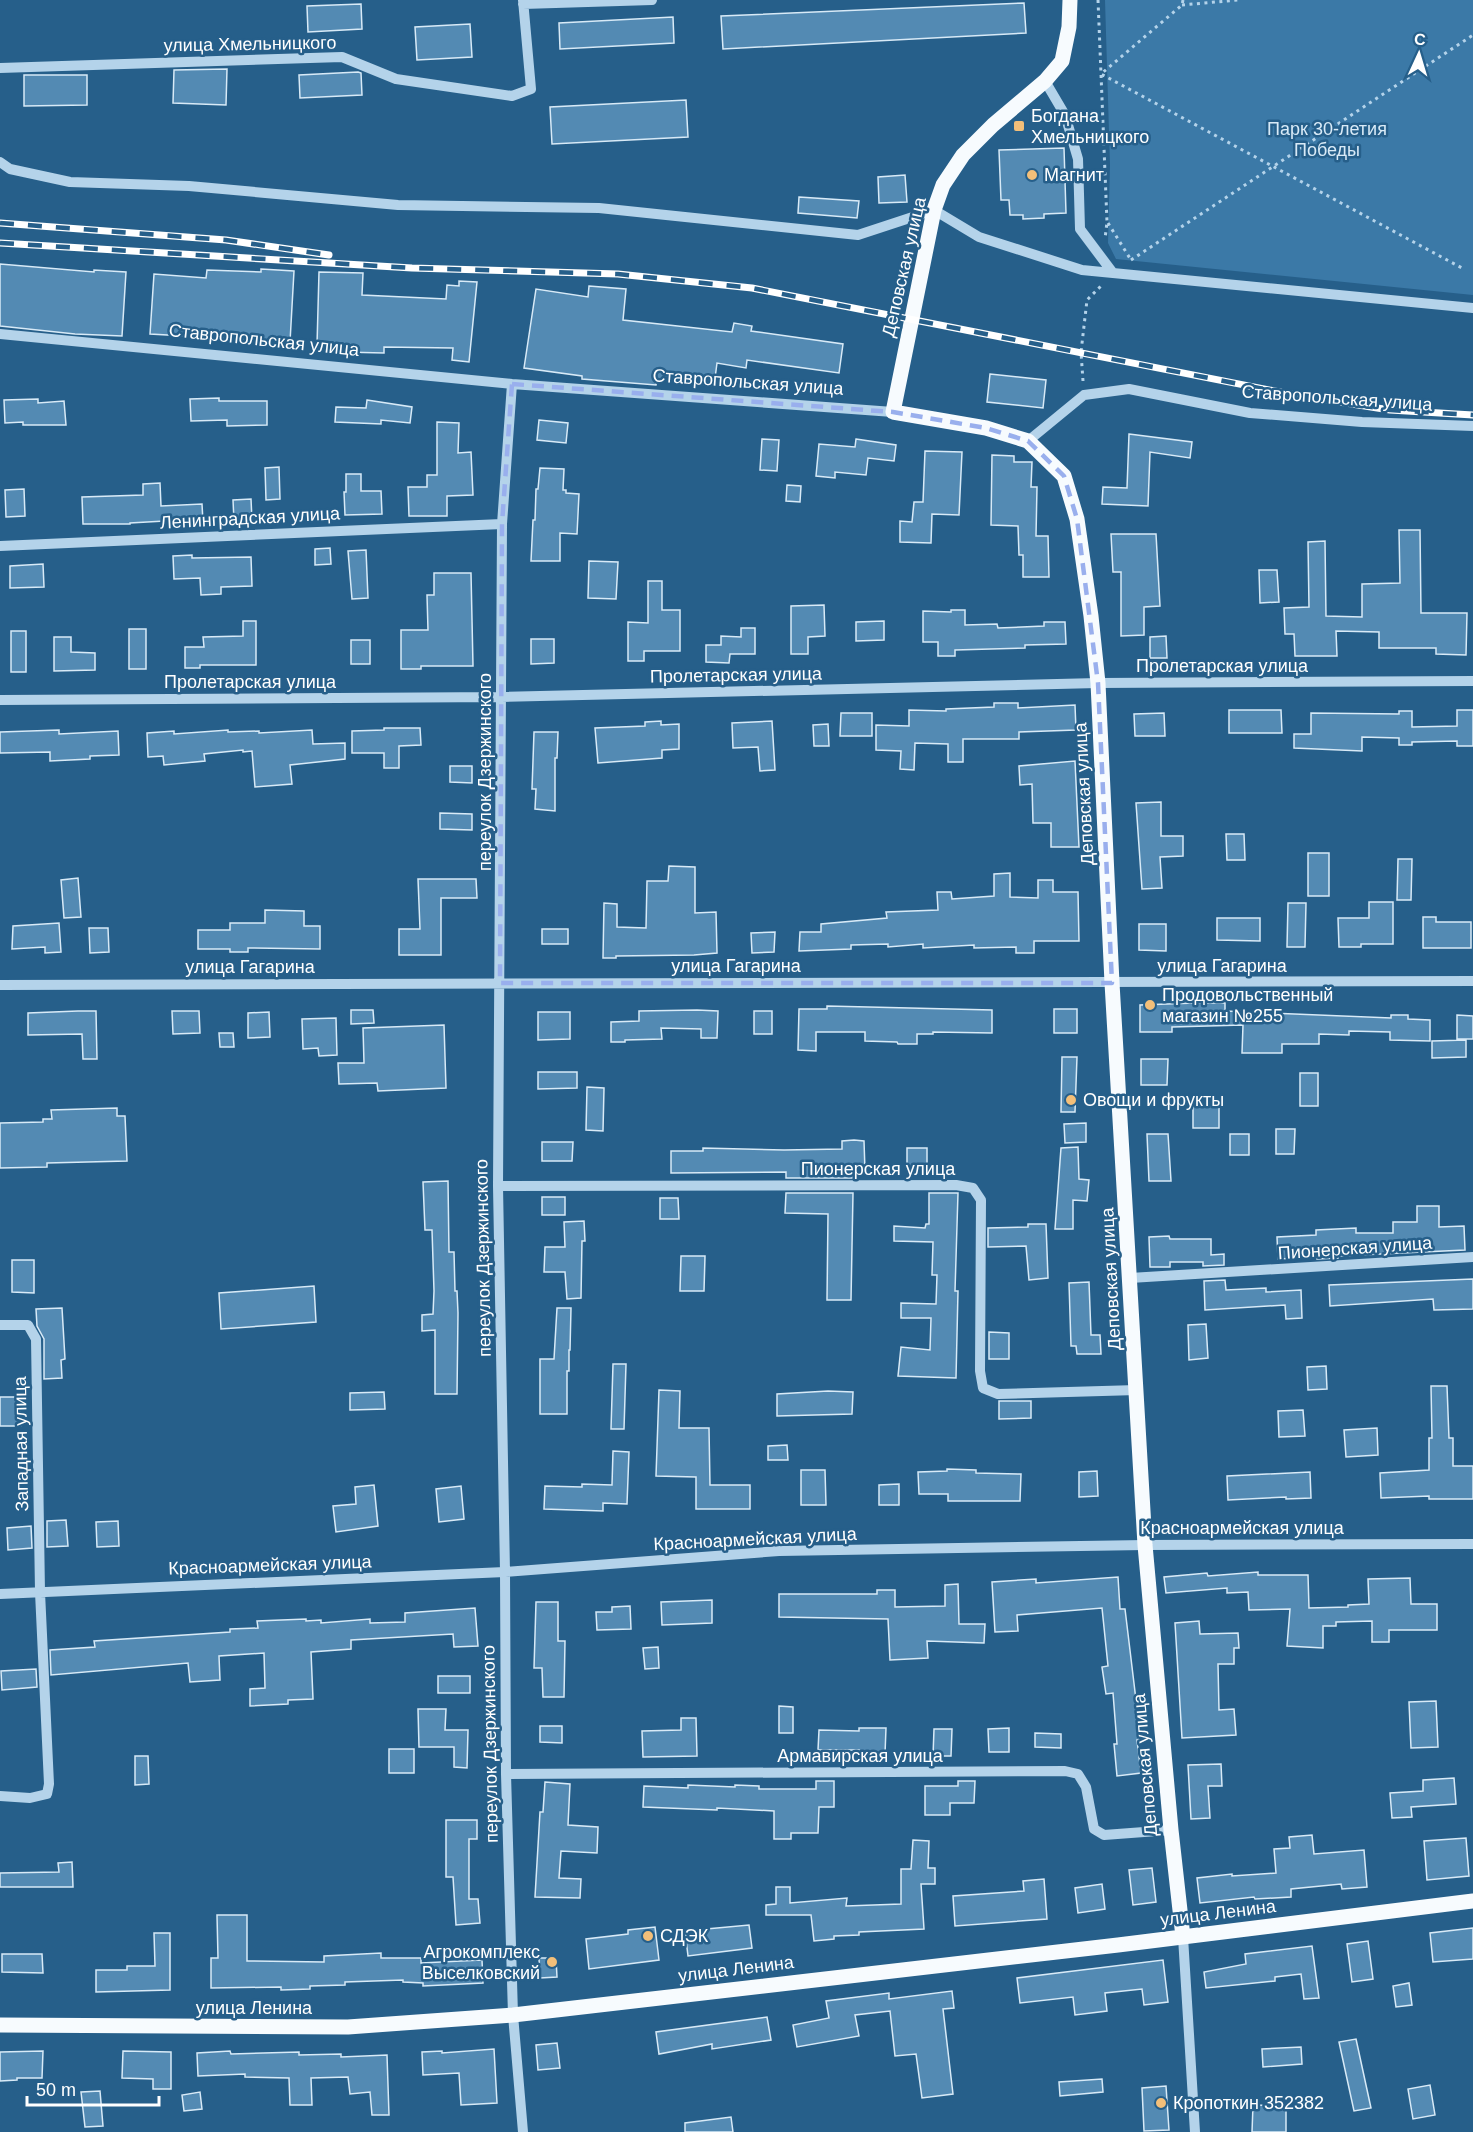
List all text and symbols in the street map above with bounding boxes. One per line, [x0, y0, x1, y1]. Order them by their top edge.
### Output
north arrow [1389, 24, 1449, 84]
text: С [1414, 31, 1427, 48]
street label: улица Хмельницкого [163, 32, 337, 56]
place label: Богдана Хмельницкого [1031, 106, 1149, 147]
marker: Богдана Хмельницкого [1012, 119, 1026, 133]
park label: Парк 30-летия Победы [1267, 119, 1387, 160]
place label: Магнит [1044, 165, 1104, 185]
marker: Магнит [1025, 168, 1039, 182]
street label: Деповская улица [878, 194, 930, 339]
street label: Ставропольская улица [168, 320, 361, 360]
street label: Ставропольская улица [652, 365, 845, 399]
street label: Ставропольская улица [1241, 381, 1434, 415]
street label: Ленинградская улица [159, 503, 342, 533]
street label: Пролетарская улица [1136, 656, 1309, 676]
street label: Пролетарская улица [650, 663, 823, 686]
street label: Пролетарская улица [164, 672, 337, 692]
street label: переулок Дзержинского [475, 673, 495, 871]
street label: Деповская улица [1070, 721, 1098, 866]
street label: улица Гагарина [671, 956, 802, 976]
street label: улица Гагарина [1157, 956, 1288, 976]
street label: улица Гагарина [185, 957, 316, 977]
place label: Продовольственный магазин №255 [1162, 985, 1333, 1026]
marker: Продовольственный магазин №255 [1143, 998, 1157, 1012]
place label: Овощи и фрукты [1083, 1090, 1224, 1110]
marker: Овощи и фрукты [1064, 1093, 1078, 1107]
street label: переулок Дзержинского [471, 1159, 495, 1357]
street label: Пионерская улица [801, 1159, 956, 1179]
street label: Деповская улица [1097, 1206, 1125, 1351]
street label: Пионерская улица [1277, 1233, 1434, 1263]
street label: Западная улица [10, 1375, 32, 1512]
street label: Красноармейская улица [1140, 1518, 1345, 1538]
street label: Красноармейская улица [653, 1524, 858, 1554]
street label: Красноармейская улица [168, 1551, 373, 1579]
street label: переулок Дзержинского [478, 1645, 502, 1843]
street label: Деповская улица [1129, 1692, 1161, 1837]
street label: Армавирская улица [777, 1746, 944, 1766]
street label: улица Ленина [1159, 1896, 1278, 1930]
place label: СДЭК [660, 1926, 709, 1946]
marker: СДЭК [641, 1929, 655, 1943]
place label: Агрокомплекс Выселковский [422, 1942, 540, 1983]
street label: улица Ленина [677, 1952, 796, 1986]
marker: Агрокомплекс Выселковский [545, 1955, 559, 1969]
street label: улица Ленина [196, 1998, 313, 2018]
scale bar [27, 2069, 159, 2107]
text: 50 m [36, 2080, 76, 2100]
place label: Кропоткин 352382 [1173, 2093, 1324, 2113]
marker: Кропоткин 352382 [1154, 2096, 1168, 2110]

